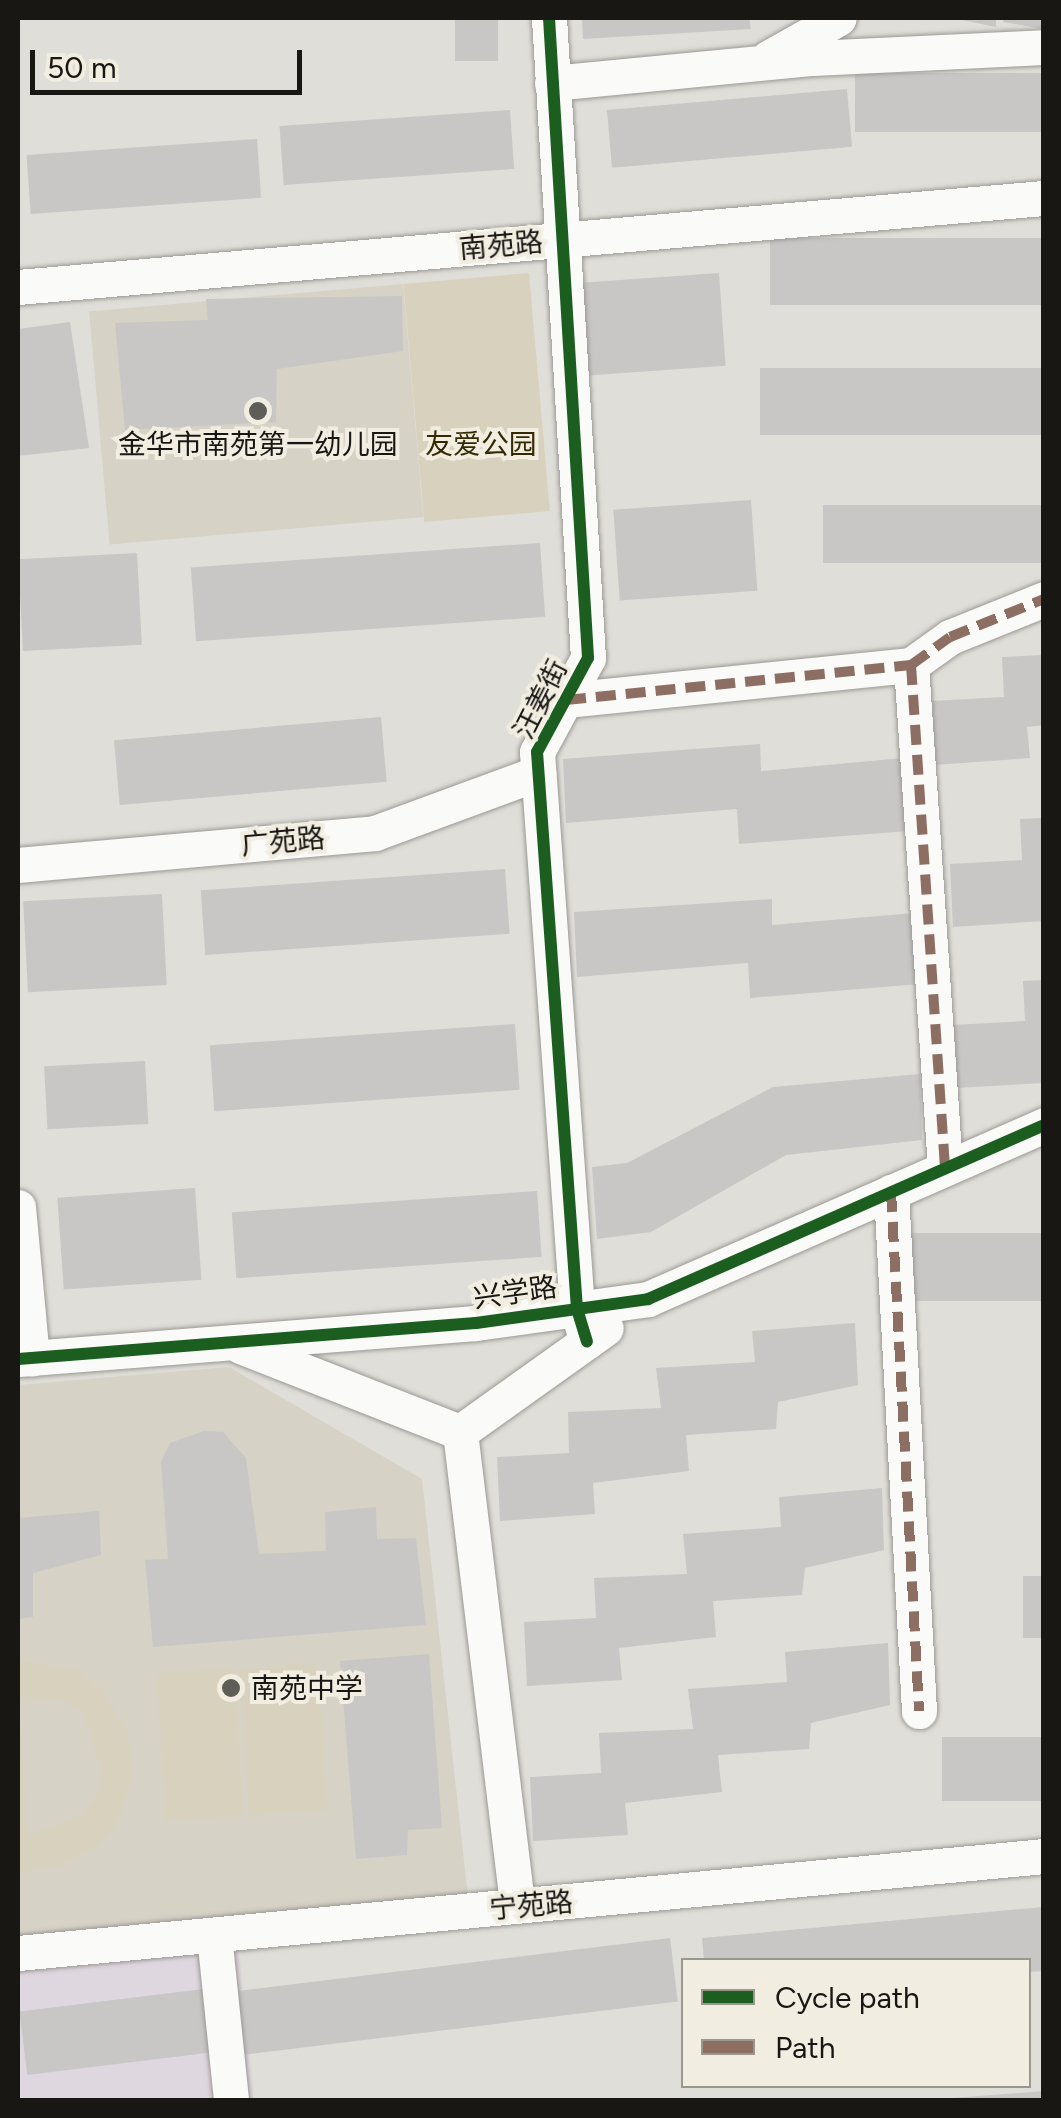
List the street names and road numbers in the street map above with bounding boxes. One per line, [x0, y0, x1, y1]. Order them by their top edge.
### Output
street label: 南苑路 [458, 225, 544, 265]
street label: 汪姜街 [506, 654, 574, 744]
street label: 广苑路 [240, 821, 326, 861]
street label: 兴学路 [471, 1270, 559, 1314]
street label: 宁苑路 [488, 1885, 574, 1925]

